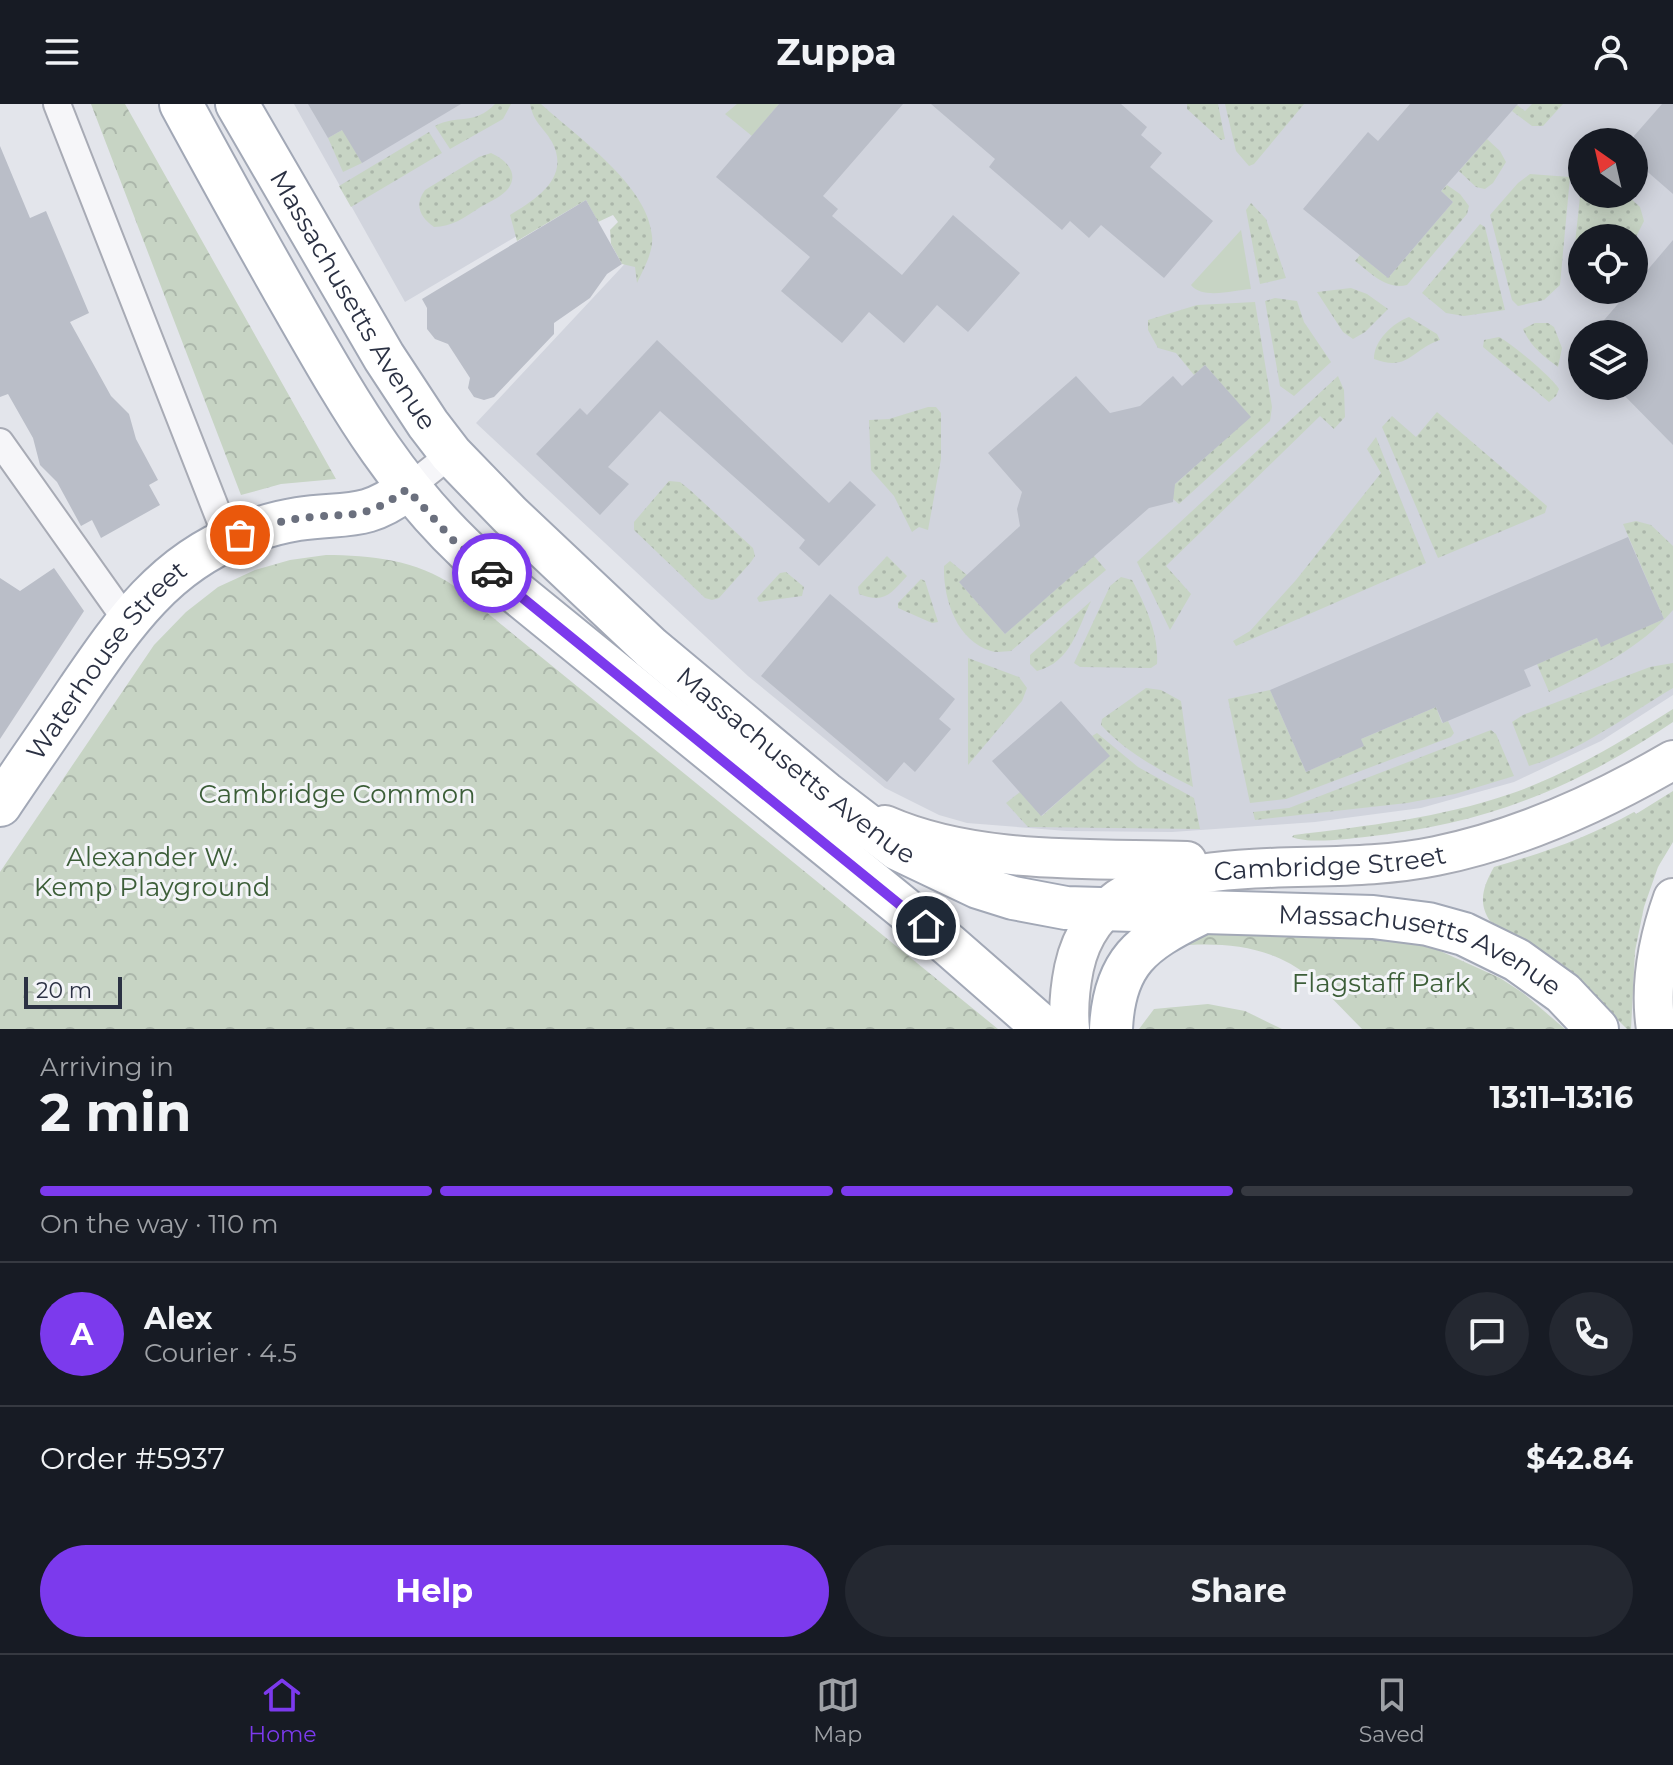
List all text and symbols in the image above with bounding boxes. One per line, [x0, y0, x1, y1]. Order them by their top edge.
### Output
icon: menu [40, 30, 84, 74]
text: Zuppa [776, 30, 897, 74]
icon: person [1589, 30, 1633, 74]
north arrow [1568, 128, 1648, 208]
map controls [1568, 128, 1648, 400]
street label: Massachusetts Avenue [263, 165, 444, 436]
button: locate [1568, 224, 1648, 304]
button: layers [1568, 320, 1648, 400]
pin [206, 501, 274, 569]
icon: bag [218, 513, 262, 557]
courier [452, 533, 532, 613]
icon: car [470, 551, 514, 595]
street label: Waterhouse Street [19, 554, 193, 766]
street label: Massachusetts Avenue [670, 660, 920, 871]
park label: Cambridge Common [198, 778, 476, 810]
street label: Cambridge Street [1212, 838, 1449, 888]
park label: Alexander W. Kemp Playground [34, 841, 270, 903]
pin [892, 892, 960, 960]
street label: Massachusetts Avenue [1278, 898, 1568, 1003]
icon: home [904, 904, 948, 948]
park label: Flagstaff Park [1292, 967, 1471, 999]
scale bar [24, 973, 122, 1009]
text: 20 m [36, 977, 92, 1004]
text: Arriving in [40, 1051, 174, 1083]
text: 13:11–13:16 [1489, 1079, 1633, 1116]
text: 2 min [40, 1081, 192, 1144]
text: On the way · 110 m [40, 1208, 279, 1240]
button: chat [1445, 1292, 1529, 1376]
button: phone [1549, 1292, 1633, 1376]
text: Alex [144, 1300, 212, 1337]
text: A [71, 1316, 93, 1353]
text: Courier · 4.5 [144, 1337, 297, 1369]
text: Order #5937 [40, 1440, 225, 1477]
text: $42.84 [1526, 1440, 1633, 1477]
button: Help [40, 1545, 829, 1637]
button: Share [845, 1545, 1633, 1637]
tab: Home [248, 1673, 317, 1748]
tab: Map [813, 1673, 862, 1748]
tab: Saved [1359, 1673, 1425, 1748]

